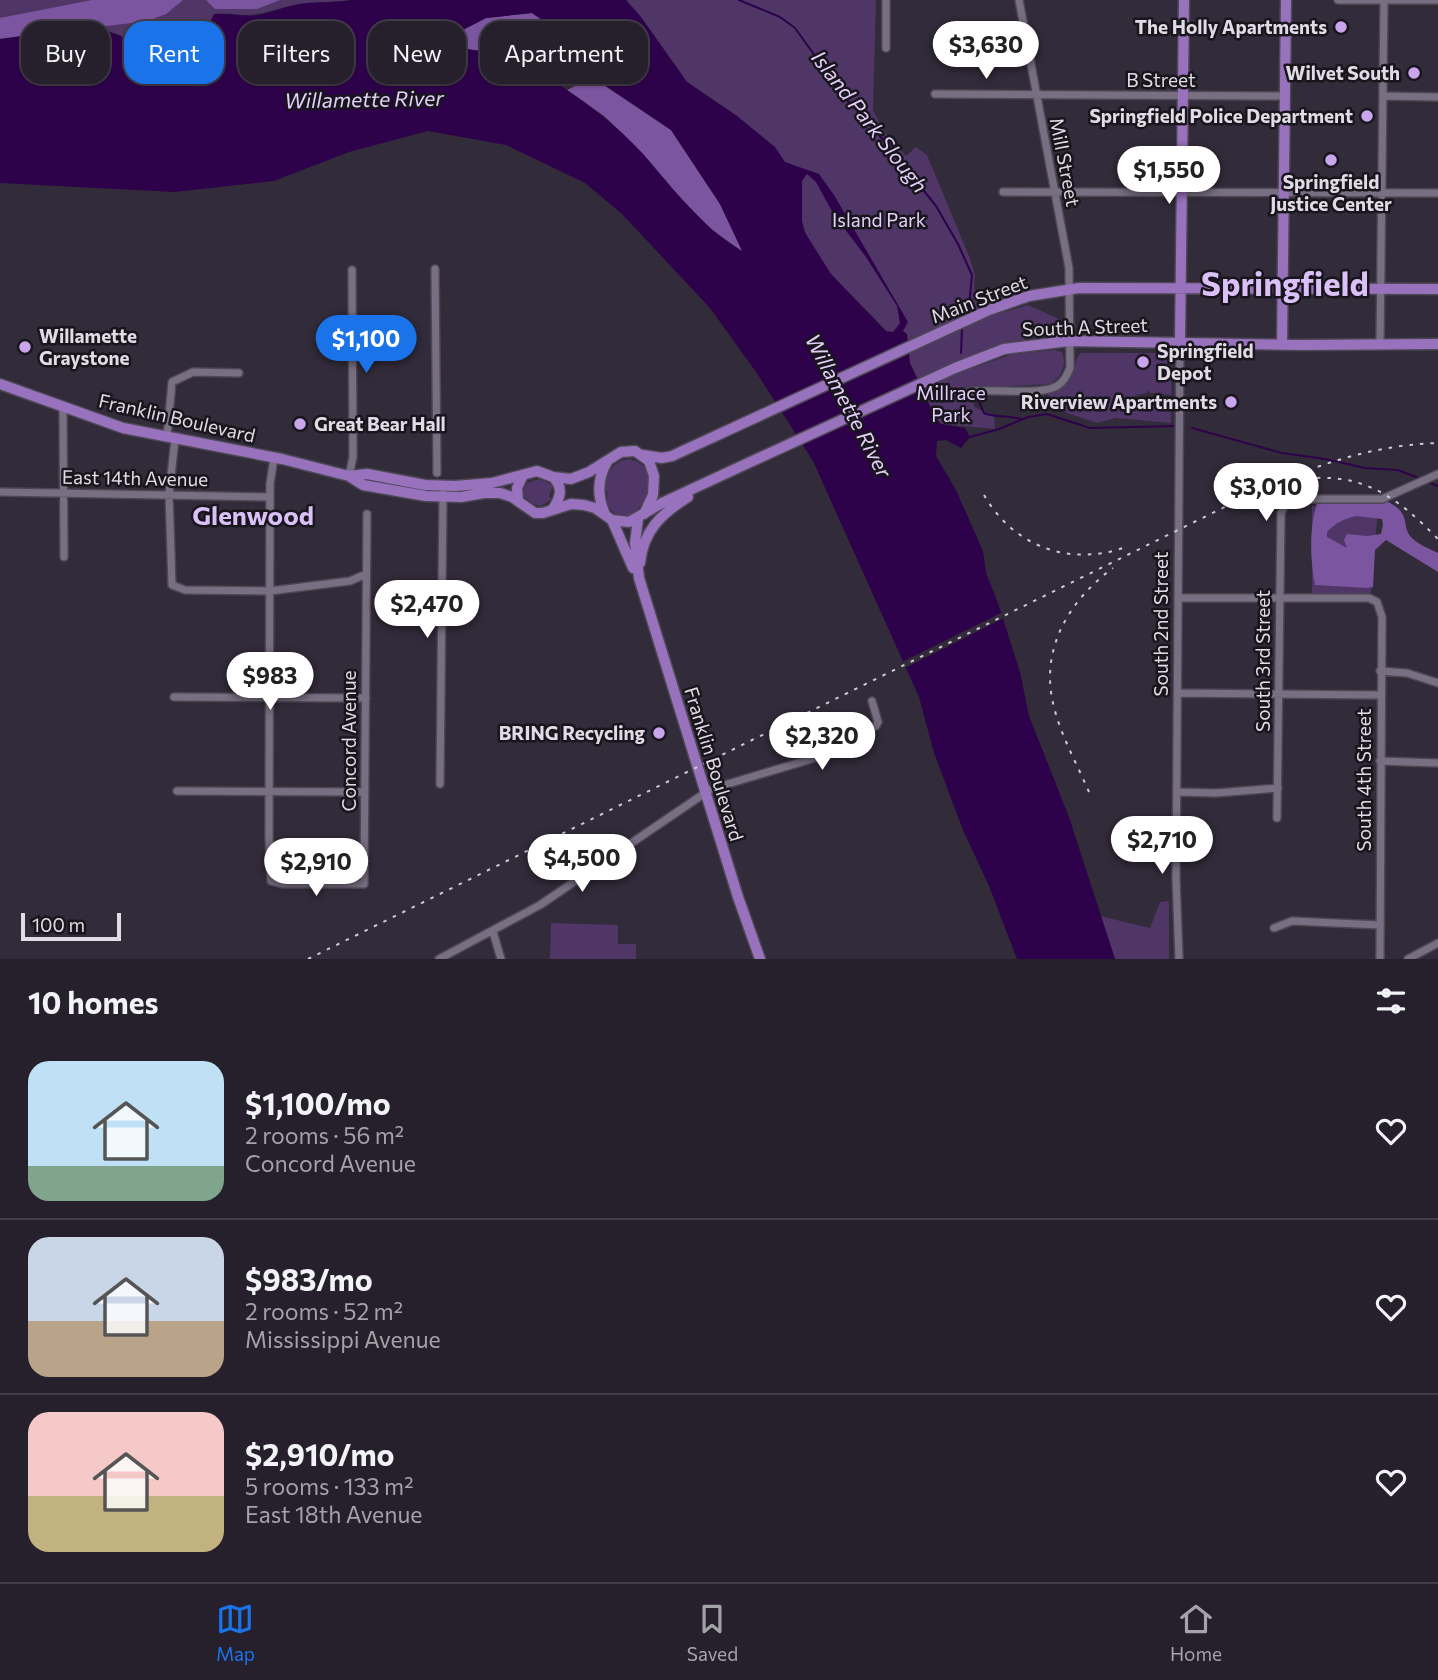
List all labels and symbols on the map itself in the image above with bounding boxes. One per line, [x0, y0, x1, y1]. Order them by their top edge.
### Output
place label: The Holly Apartments [1135, 15, 1327, 38]
marker: The Holly Apartments [1333, 19, 1349, 35]
pin: $3,630 [929, 22, 1043, 81]
water label: Island Park Slough [807, 45, 933, 197]
place label: Wilvet South [1286, 61, 1400, 84]
marker: Wilvet South [1406, 65, 1422, 81]
street label: B Street [1126, 68, 1196, 91]
water label: Willamette River [284, 85, 444, 112]
place label: Springfield Police Department [1089, 104, 1353, 127]
marker: Springfield Police Department [1359, 108, 1375, 124]
street label: Mill Street [1046, 115, 1085, 209]
pin: $1,550 [1112, 146, 1226, 206]
marker: Springfield Justice Center [1323, 152, 1339, 168]
place label: Springfield Justice Center [1270, 170, 1392, 215]
park label: Island Park [832, 208, 926, 231]
district label: Springfield [1201, 262, 1369, 303]
street label: Main Street [928, 270, 1030, 327]
street label: South A Street [1022, 313, 1148, 340]
pin: $1,100 [309, 316, 423, 375]
place label: Willamette Graystone [39, 324, 137, 369]
water label: Willamette River [801, 329, 898, 482]
marker: Willamette Graystone [17, 339, 33, 355]
place label: Springfield Depot [1157, 339, 1254, 384]
marker: Springfield Depot [1135, 354, 1151, 370]
park label: Millrace Park [916, 381, 986, 426]
street label: Franklin Boulevard [97, 388, 258, 447]
place label: Riverview Apartments [1021, 390, 1217, 413]
marker: Riverview Apartments [1223, 394, 1239, 410]
place label: Great Bear Hall [314, 412, 446, 435]
marker: Great Bear Hall [292, 416, 308, 432]
pin: $3,010 [1209, 463, 1323, 523]
street label: East 14th Avenue [62, 465, 208, 490]
district label: Glenwood [192, 499, 314, 530]
street label: South 2nd Street [1149, 551, 1172, 697]
pin: $2,470 [370, 580, 484, 640]
street label: South 3rd Street [1251, 590, 1274, 732]
pin: $983 [229, 652, 311, 712]
street label: Concord Avenue [337, 670, 360, 812]
street label: Franklin Boulevard [680, 684, 749, 844]
street label: South 4th Street [1352, 708, 1375, 851]
pin: $2,320 [765, 712, 879, 772]
place label: BRING Recycling [499, 721, 646, 744]
marker: BRING Recycling [651, 725, 667, 741]
pin: $2,710 [1105, 816, 1219, 876]
pin: $4,500 [525, 834, 639, 894]
pin: $2,910 [259, 838, 373, 898]
scale bar [21, 910, 121, 942]

